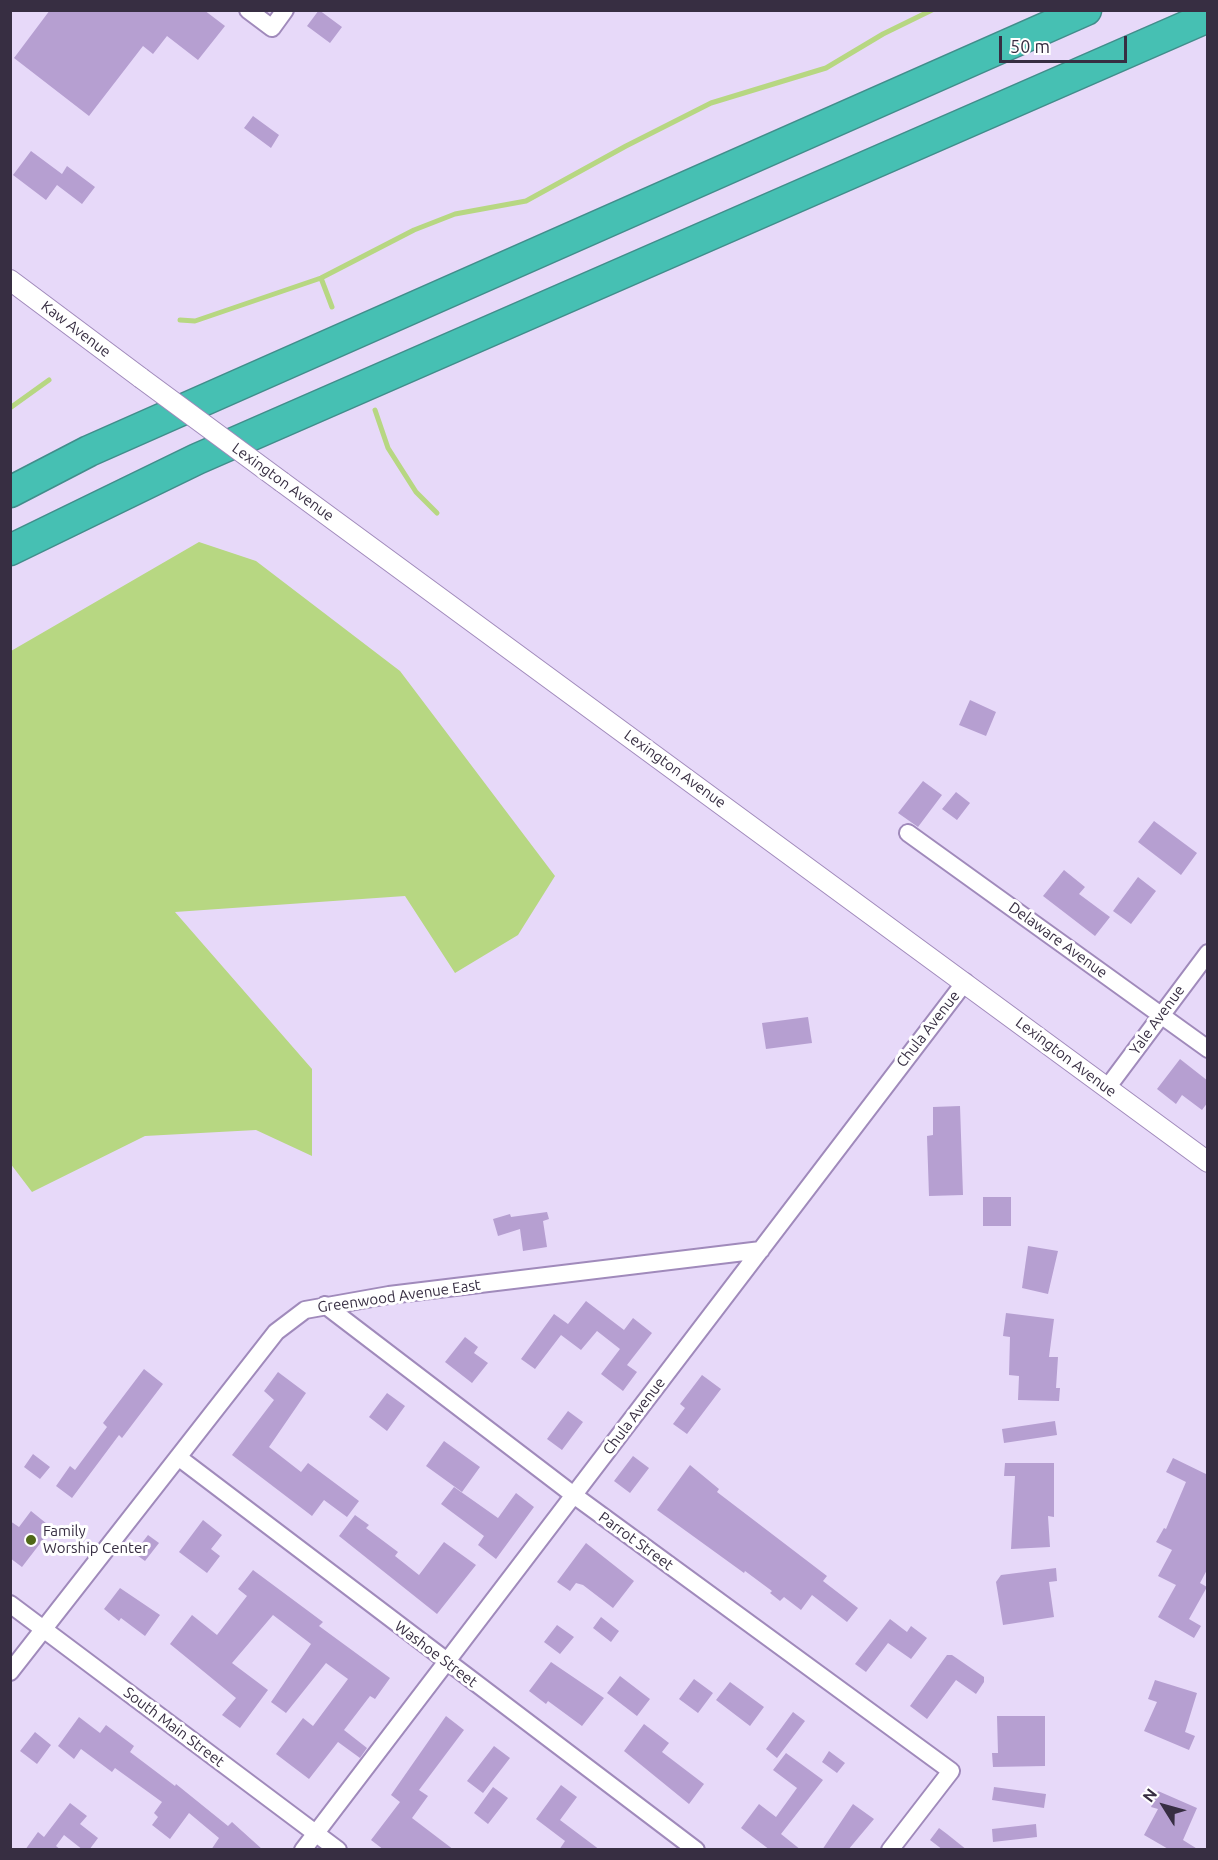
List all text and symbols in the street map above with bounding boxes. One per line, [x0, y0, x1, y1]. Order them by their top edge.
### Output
scale bar [1002, 24, 1130, 62]
text: 50 m [1010, 36, 1050, 56]
street label: Kaw Avenue [38, 297, 114, 361]
street label: Lexington Avenue [229, 439, 337, 525]
street label: Lexington Avenue [621, 726, 729, 812]
street label: Delaware Avenue [1005, 898, 1111, 982]
street label: Yale Avenue [1126, 982, 1188, 1058]
street label: Chula Avenue [893, 987, 963, 1071]
street label: Lexington Avenue [1012, 1013, 1120, 1101]
street label: Greenwood Avenue East [316, 1276, 482, 1316]
street label: Chula Avenue [599, 1374, 669, 1458]
street label: Parrot Street [595, 1508, 677, 1574]
place label: Family Worship Center [43, 1522, 148, 1557]
marker: Family Worship Center [24, 1533, 38, 1547]
street label: Washoe Street [391, 1617, 481, 1691]
street label: South Main Street [120, 1683, 228, 1771]
north arrow [1134, 1776, 1194, 1836]
text: N [1139, 1785, 1160, 1805]

